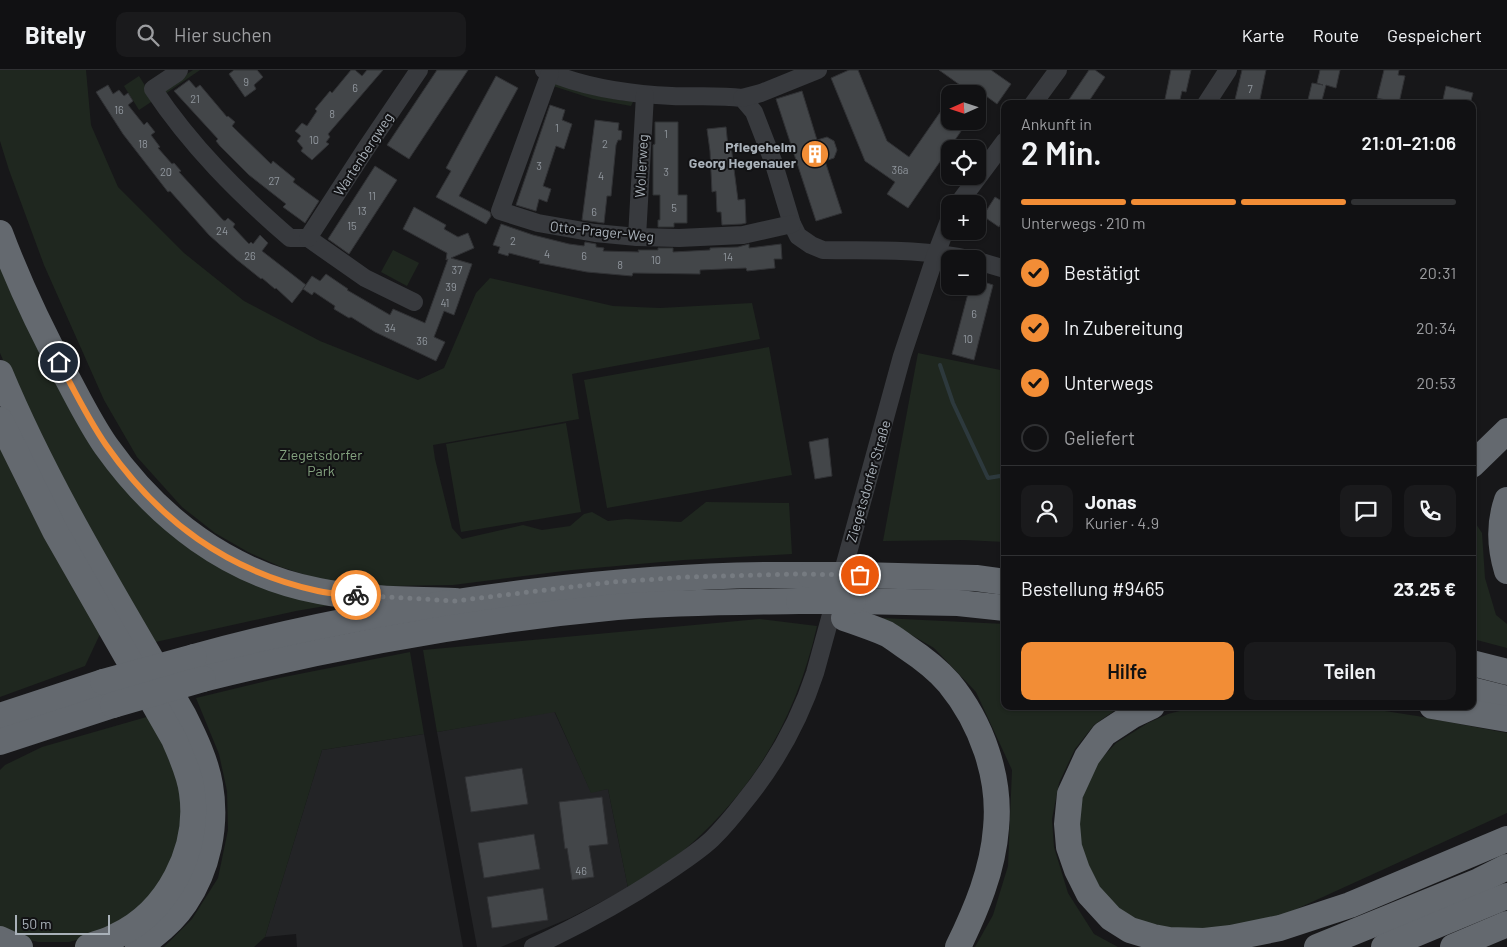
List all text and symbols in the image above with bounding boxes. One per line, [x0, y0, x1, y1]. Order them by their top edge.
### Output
search box [116, 12, 466, 57]
text: Bitely [25, 20, 86, 49]
icon: search [134, 21, 162, 49]
text: Hier suchen [174, 23, 272, 46]
text: Karte [1242, 24, 1285, 46]
text: Route [1313, 24, 1359, 46]
text: Gespeichert [1387, 24, 1482, 46]
house number: 9 [243, 75, 249, 88]
house number: 6 [352, 81, 358, 94]
house number: 7 [1247, 82, 1253, 95]
north arrow [941, 85, 986, 130]
map controls [941, 85, 986, 295]
house number: 21 [190, 92, 200, 105]
house number: 16 [114, 103, 124, 116]
house number: 8 [329, 107, 335, 120]
street label: Wartenbergweg [330, 109, 396, 199]
text: Ankunft in [1021, 114, 1092, 133]
house number: 1 [555, 121, 559, 134]
house number: 1 [664, 127, 668, 140]
text: 21:01–21:06 [1362, 131, 1456, 154]
house number: 10 [309, 133, 319, 146]
text: 2 Min. [1021, 133, 1102, 171]
street label: Wollerweg [631, 134, 651, 198]
house number: 18 [138, 137, 148, 150]
house number: 2 [602, 137, 608, 150]
place label: Pflegeheim Georg Hegenauer [689, 138, 797, 171]
building icon: Pflegeheim Georg Hegenauer [800, 139, 830, 169]
button: locate [941, 140, 986, 185]
house number: 3 [536, 159, 542, 172]
house number: 36a [892, 163, 908, 176]
house number: 20 [160, 165, 172, 178]
house number: 3 [663, 165, 669, 178]
house number: 4 [598, 169, 604, 182]
house number: 27 [268, 174, 280, 187]
house number: 11 [368, 189, 376, 202]
button: + [941, 195, 986, 240]
house number: 5 [671, 201, 677, 214]
house number: 13 [357, 204, 367, 217]
house number: 6 [591, 205, 597, 218]
text: Unterwegs · 210 m [1021, 213, 1146, 232]
street label: Otto-Prager-Weg [549, 217, 655, 245]
house number: 15 [347, 219, 357, 232]
house number: 24 [216, 224, 228, 237]
house number: 2 [510, 234, 516, 247]
house number: 4 [544, 247, 550, 260]
house number: 26 [244, 249, 256, 262]
house number: 6 [581, 249, 587, 262]
house number: 14 [723, 250, 733, 263]
button: − [941, 250, 986, 295]
house number: 10 [651, 253, 661, 266]
house number: 8 [617, 258, 623, 271]
icon: check [1021, 259, 1049, 287]
text: Bestätigt [1064, 261, 1140, 284]
house number: 37 [452, 263, 462, 276]
text: 20:31 [1419, 263, 1456, 282]
house number: 39 [445, 280, 457, 293]
house number: 41 [441, 296, 449, 309]
house number: 6 [971, 307, 977, 320]
icon: check [1021, 314, 1049, 342]
text: In Zubereitung [1064, 316, 1183, 339]
text: 20:34 [1416, 318, 1456, 337]
house number: 34 [384, 321, 396, 334]
house number: 10 [963, 332, 973, 345]
house number: 36 [416, 334, 428, 347]
pin [38, 341, 80, 383]
icon: home [45, 348, 73, 376]
icon: check [1021, 369, 1049, 397]
text: Unterwegs [1064, 371, 1153, 394]
text: 20:53 [1416, 373, 1456, 392]
street label: Ziegetsdorfer Straße [842, 418, 894, 544]
text: Geliefert [1064, 426, 1135, 449]
park label: Ziegetsdorfer Park [280, 446, 362, 479]
button: person [1021, 485, 1073, 537]
button: chat [1340, 485, 1392, 537]
button: phone [1404, 485, 1456, 537]
text: Jonas [1085, 490, 1137, 513]
text: Kurier · 4.9 [1085, 513, 1159, 532]
pin [839, 554, 881, 596]
icon: bag [846, 561, 874, 589]
courier [331, 570, 381, 620]
text: Bestellung #9465 [1021, 577, 1164, 600]
text: 23.25 € [1394, 577, 1456, 600]
icon: bike [342, 581, 370, 609]
button: Hilfe [1021, 642, 1234, 700]
button: Teilen [1244, 642, 1456, 700]
house number: 46 [575, 864, 587, 877]
scale bar [15, 912, 110, 935]
text: 50 m [22, 915, 51, 932]

